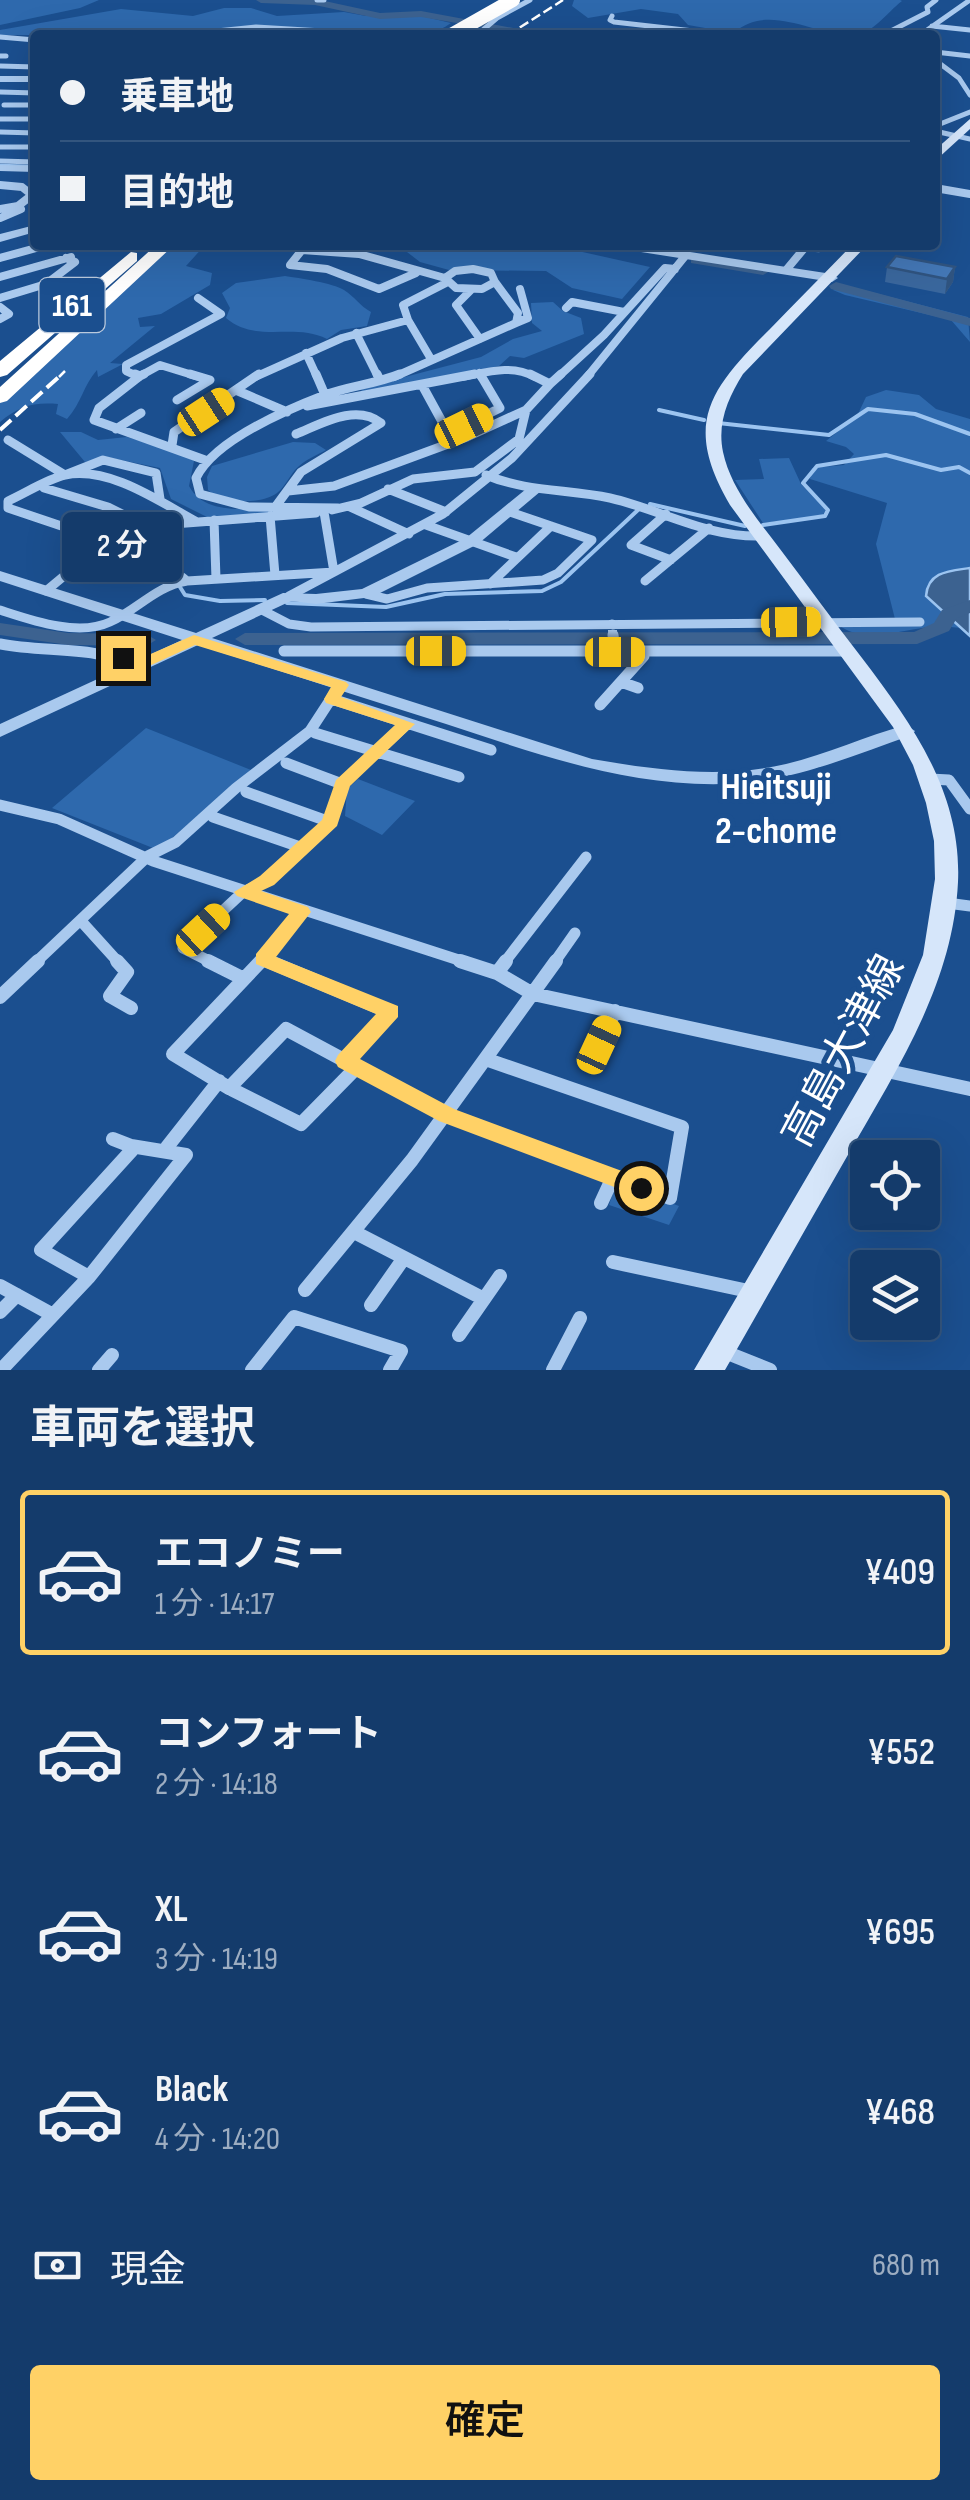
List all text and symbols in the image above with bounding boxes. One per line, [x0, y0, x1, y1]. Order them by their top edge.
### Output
text: 乗車地 [120, 75, 234, 120]
text: 目的地 [120, 171, 234, 216]
road number: 161 [40, 278, 104, 332]
car [173, 383, 239, 441]
car [430, 399, 498, 453]
callout: 2 分 [63, 513, 183, 583]
text: 2 分 [97, 527, 147, 566]
car [761, 606, 821, 638]
route end [101, 636, 146, 681]
car [406, 636, 466, 666]
car [585, 637, 645, 667]
district label: Hieitsuji 2-chome [715, 765, 837, 854]
car [171, 899, 235, 961]
street label: 高島大津線 [772, 946, 916, 1156]
car [573, 1011, 625, 1079]
map controls [850, 1140, 940, 1340]
button: locate [850, 1140, 940, 1230]
route start [619, 1166, 664, 1211]
button: layers [850, 1250, 940, 1340]
text: 車両を選択 [30, 1402, 255, 1457]
icon: car [35, 1528, 125, 1618]
text: エコノミー [155, 1532, 345, 1577]
text: ¥409 [864, 1550, 935, 1595]
text: 1 分 · 14:17 [155, 1585, 274, 1624]
icon: car [35, 1708, 125, 1798]
text: コンフォート [155, 1712, 382, 1757]
text: ¥552 [867, 1730, 935, 1775]
text: 2 分 · 14:18 [155, 1765, 278, 1804]
text: XL [155, 1887, 188, 1932]
icon: car [35, 1888, 125, 1978]
text: ¥695 [865, 1910, 935, 1955]
text: 3 分 · 14:19 [155, 1940, 278, 1979]
text: Black [155, 2067, 228, 2112]
icon: car [35, 2068, 125, 2158]
text: ¥468 [865, 2090, 935, 2135]
text: 4 分 · 14:20 [155, 2120, 280, 2159]
icon: cash [30, 2238, 85, 2293]
text: 680 m [872, 2246, 940, 2285]
text: 現金 [110, 2248, 186, 2293]
button: 確定 [30, 2365, 940, 2480]

